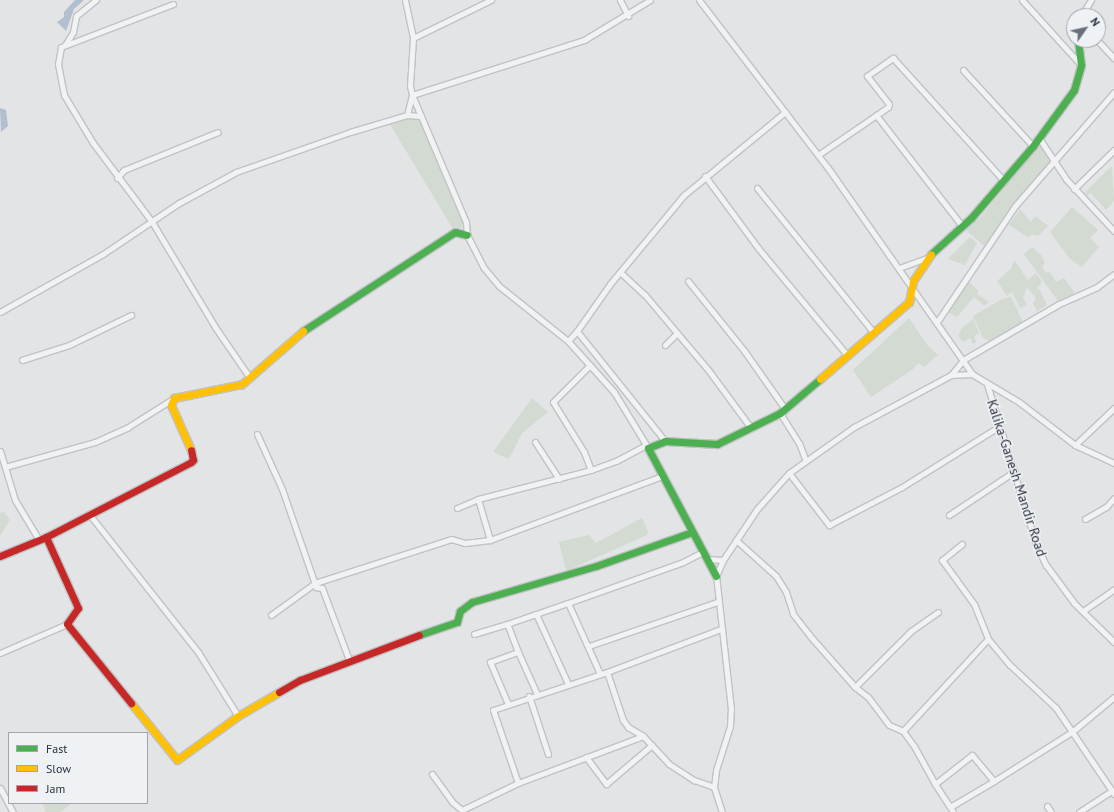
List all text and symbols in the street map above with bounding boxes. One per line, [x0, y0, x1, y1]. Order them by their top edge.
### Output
north arrow [1066, 8, 1106, 48]
text: N [1087, 15, 1103, 29]
street label: Kalika-Ganesh Mandir Road [984, 397, 1050, 559]
legend [8, 732, 148, 804]
text: Fast [46, 741, 67, 756]
text: Slow [46, 761, 71, 776]
text: Jam [46, 781, 65, 796]

